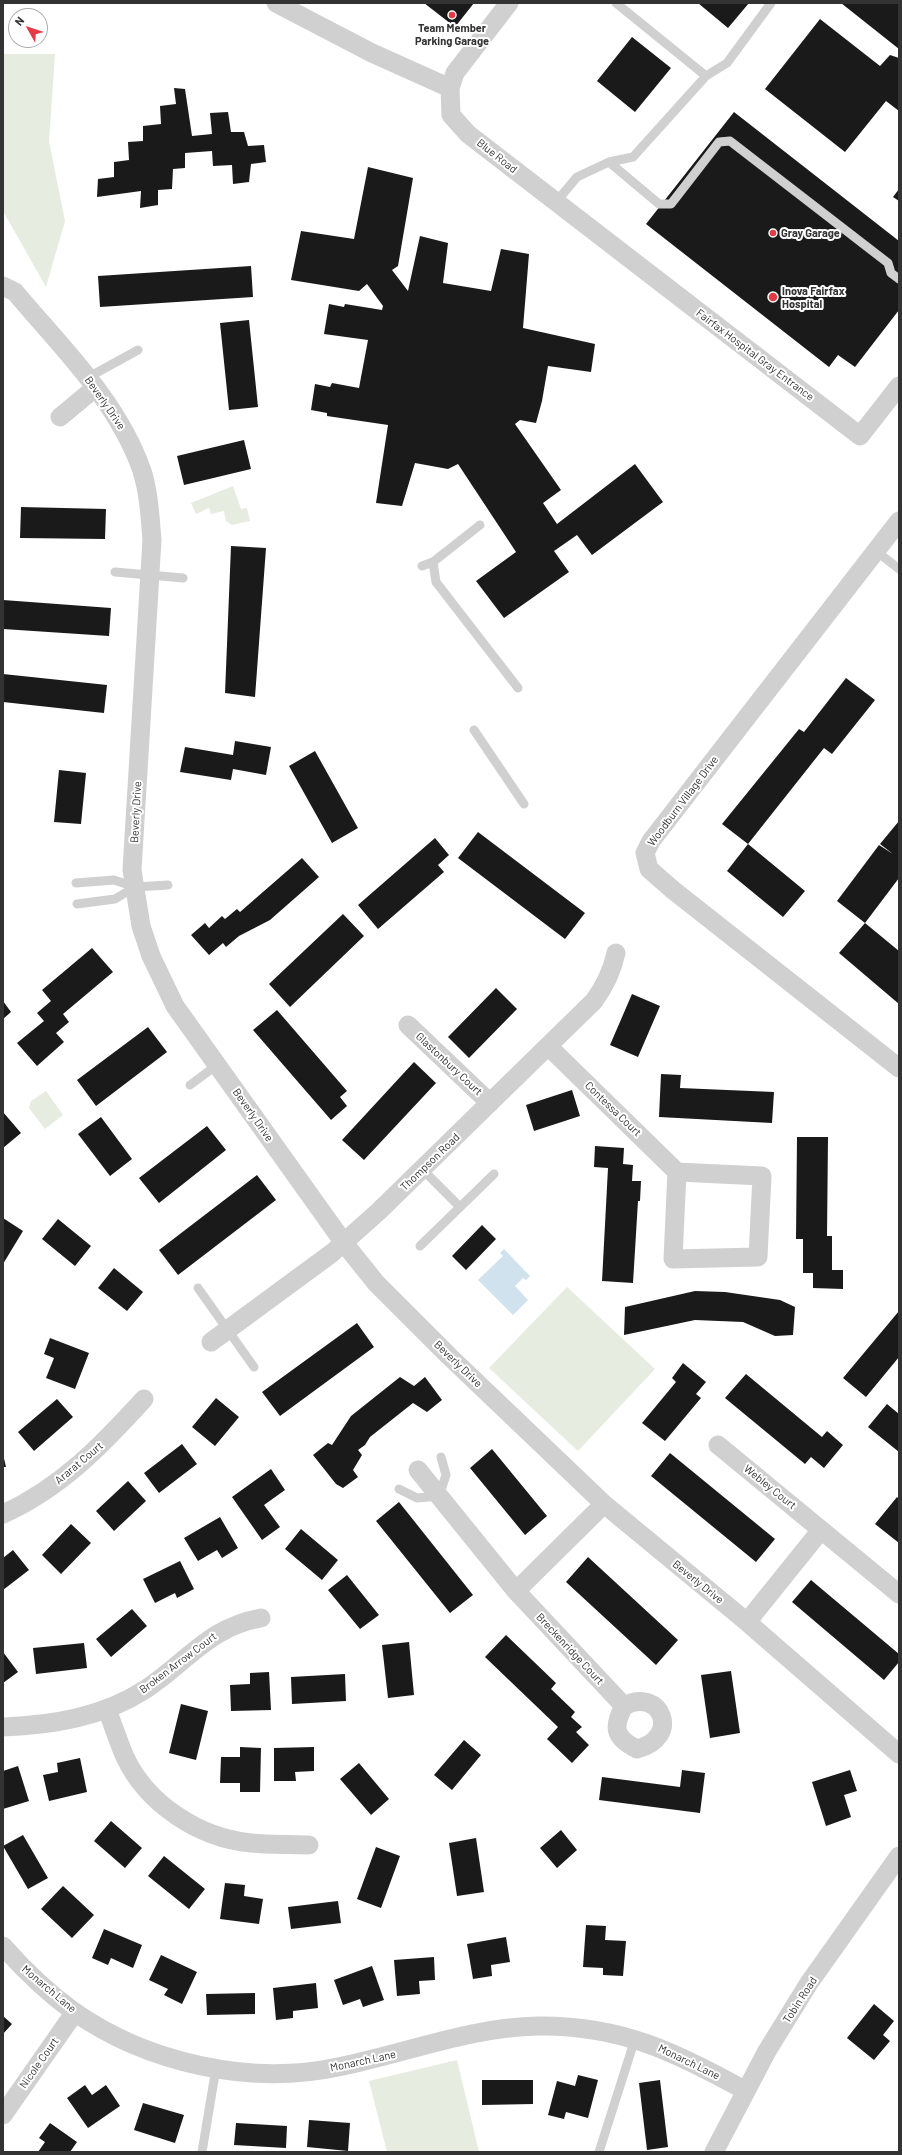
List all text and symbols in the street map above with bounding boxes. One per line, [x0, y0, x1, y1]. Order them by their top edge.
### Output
north arrow [8, 8, 48, 48]
marker: Team Member Parking Garage [447, 10, 457, 20]
text: N [12, 14, 26, 28]
place label: Team Member Parking Garage [415, 21, 489, 47]
street label: Blue Road [474, 136, 520, 176]
place label: Gray Garage [781, 226, 840, 240]
marker: Gray Garage [768, 228, 778, 238]
place label: Inova Fairfax Hospital [782, 284, 845, 310]
marker: Inova Fairfax Hospital [767, 291, 779, 303]
street label: Fairfax Hospital Gray Entrance [693, 306, 817, 404]
street label: Beverly Drive [82, 374, 128, 432]
street label: Woodburn Village Drive [645, 753, 721, 849]
street label: Beverly Drive [128, 781, 144, 843]
street label: Glastonbury Court [413, 1030, 485, 1098]
street label: Contessa Court [582, 1079, 644, 1139]
street label: Beverly Drive [230, 1086, 276, 1144]
street label: Thompson Road [398, 1131, 462, 1193]
street label: Beverly Drive [431, 1338, 485, 1390]
street label: Ararat Court [52, 1439, 106, 1487]
street label: Webley Court [741, 1462, 799, 1512]
street label: Beverly Drive [670, 1557, 726, 1607]
street label: Breckenridge Court [533, 1610, 607, 1688]
street label: Broken Arrow Court [137, 1630, 219, 1696]
street label: Monarch Lane [19, 1962, 79, 2016]
street label: Tobin Road [780, 1974, 820, 2026]
street label: Nicole Court [17, 2035, 61, 2091]
street label: Monarch Lane [656, 2041, 722, 2083]
street label: Monarch Lane [329, 2048, 397, 2074]

